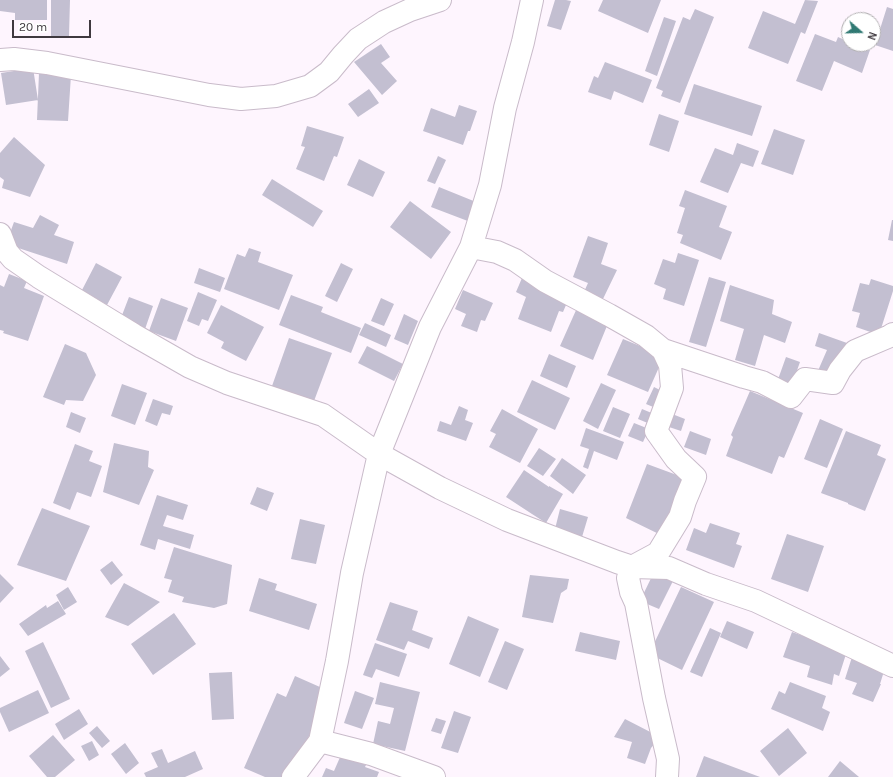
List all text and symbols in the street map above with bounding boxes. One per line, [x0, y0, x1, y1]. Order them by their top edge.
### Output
scale bar [14, 12, 93, 38]
north arrow [841, 12, 881, 52]
text: 20 m [19, 20, 47, 34]
text: N [864, 30, 879, 42]

